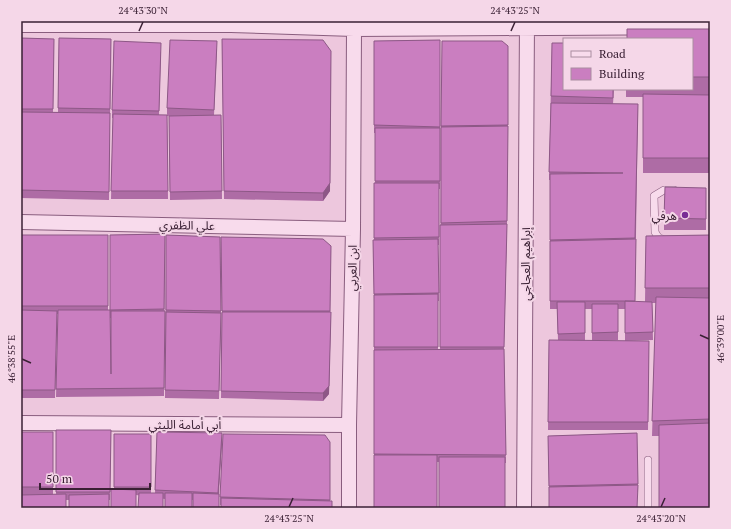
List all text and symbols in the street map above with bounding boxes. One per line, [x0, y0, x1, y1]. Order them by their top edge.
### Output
text: 24°43'30"N [118, 4, 168, 17]
text: 24°43'25"N [490, 4, 540, 17]
legend [563, 38, 693, 90]
text: Road [599, 46, 626, 61]
text: Building [599, 66, 645, 81]
place label: هرفي [652, 208, 677, 225]
marker: هرفي [680, 210, 690, 220]
street label: علي الظفري [159, 217, 215, 236]
street label: إبراهيم العجاجي [518, 227, 535, 301]
street label: ابن العربي [344, 245, 363, 291]
text: 46°39'00"E [714, 315, 727, 363]
text: 46°38'55"E [5, 335, 18, 383]
street label: أبي أمامة الليثي [149, 417, 222, 434]
scale bar [40, 465, 150, 491]
text: 50 m [46, 471, 73, 486]
text: 24°43'25"N [264, 512, 314, 525]
text: 24°43'20"N [636, 512, 686, 525]

